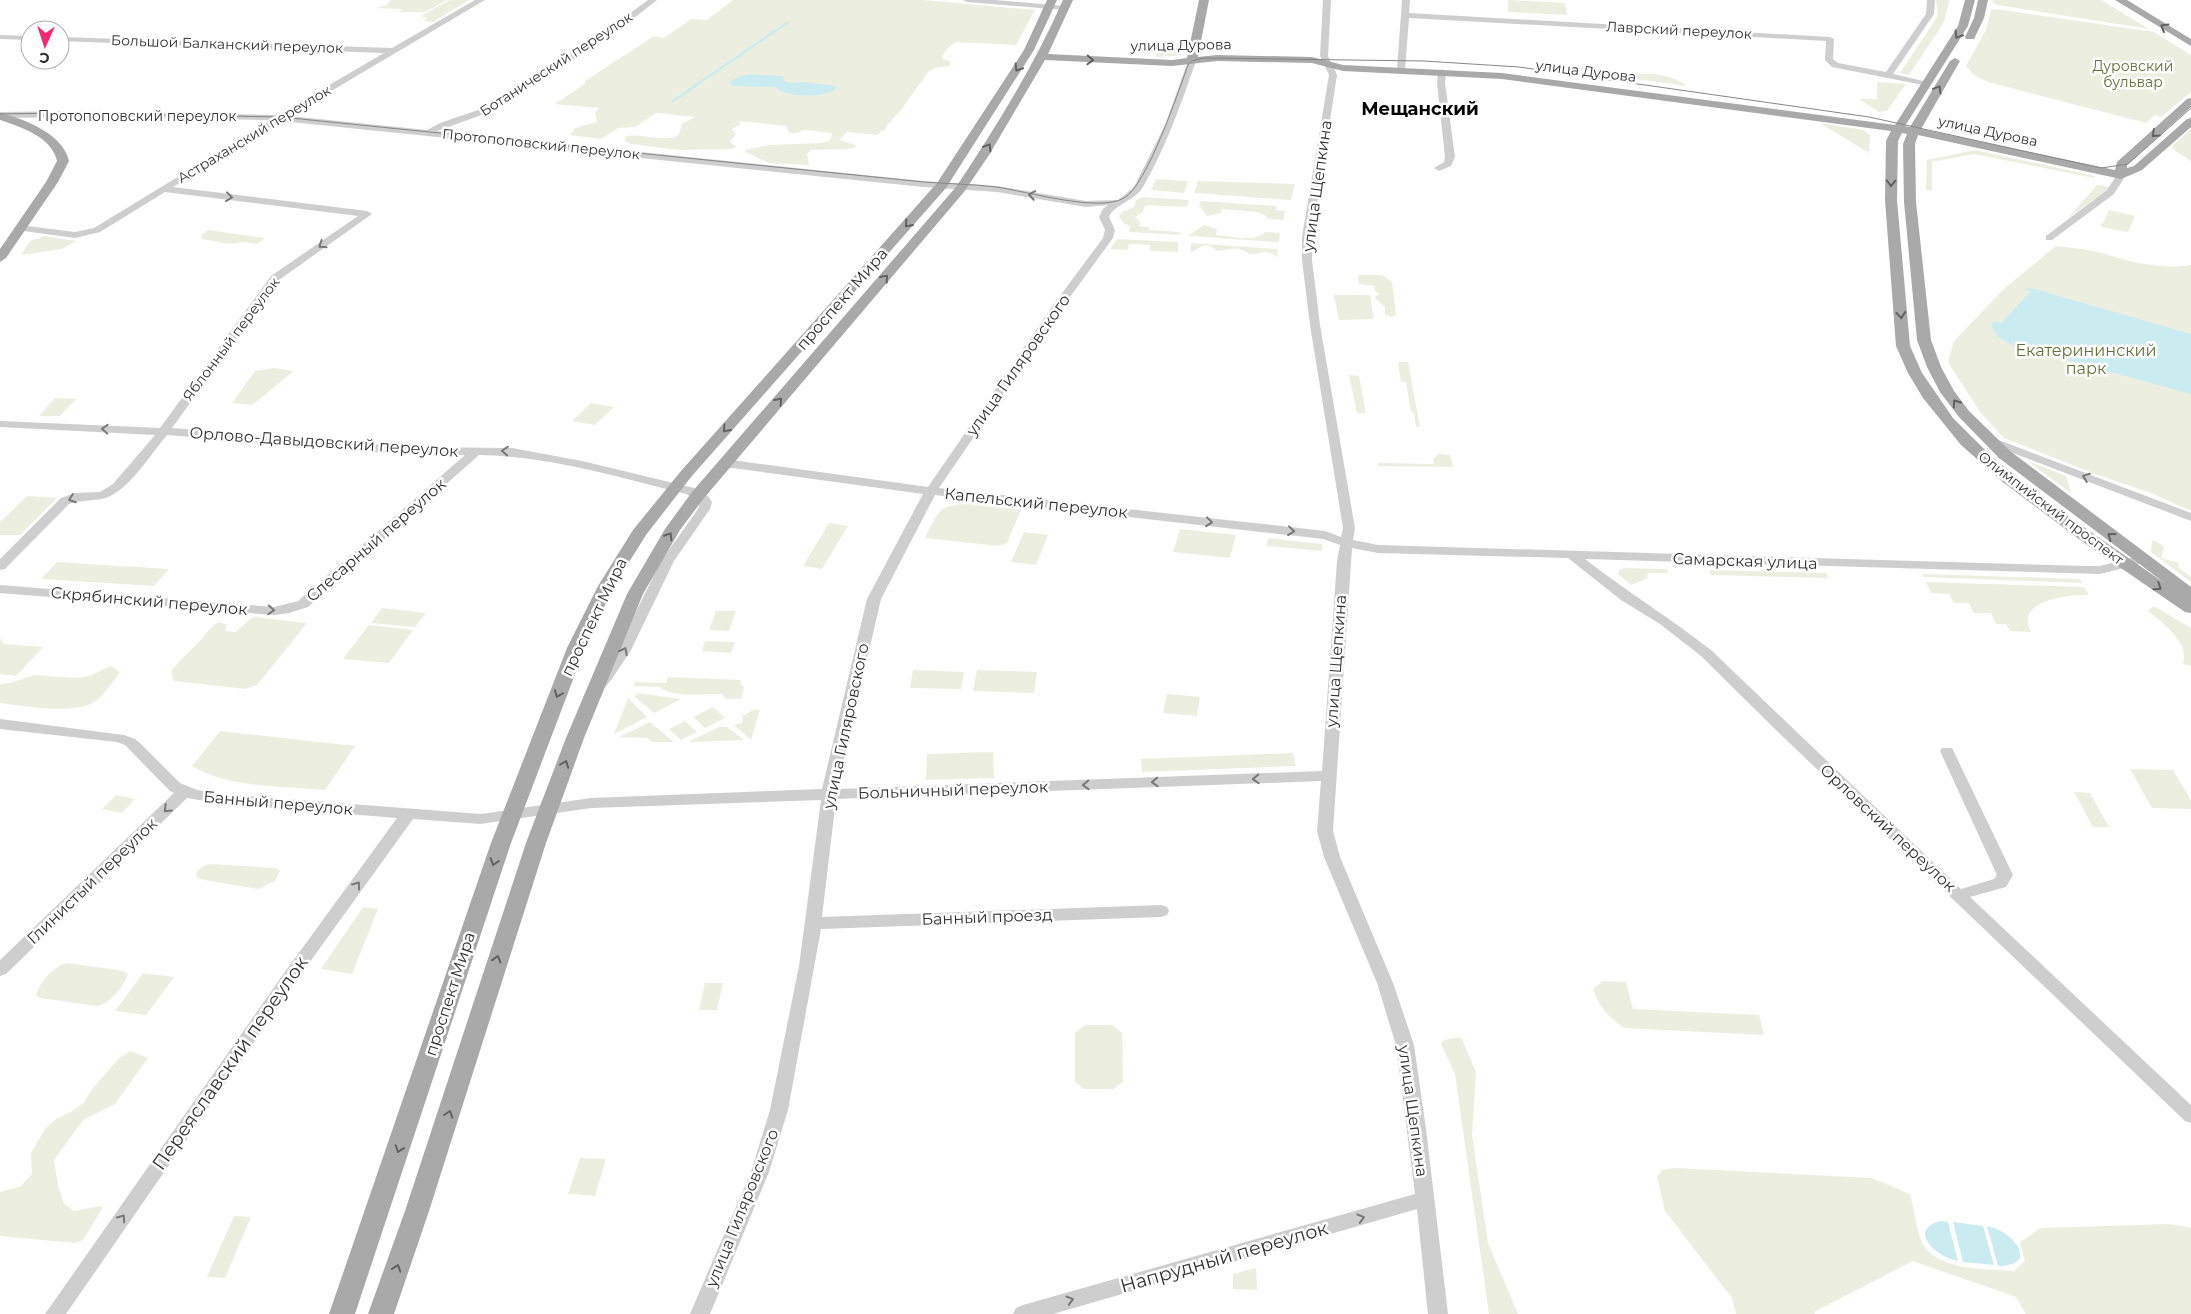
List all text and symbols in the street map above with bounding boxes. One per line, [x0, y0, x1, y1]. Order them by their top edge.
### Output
street label: Ботанический переулок [476, 8, 636, 120]
street label: Лаврский переулок [1606, 17, 1752, 43]
north arrow [20, 20, 70, 70]
one-way arrow [2161, 23, 2170, 33]
one-way arrow [1955, 29, 1964, 38]
street label: Большой Балканский переулок [111, 31, 343, 57]
street label: улица Дурова [1129, 35, 1232, 55]
text: С [39, 49, 50, 67]
one-way arrow [1086, 54, 1094, 65]
street label: улица Дурова [1534, 56, 1637, 86]
park label: Дуровский бульвар [2093, 57, 2173, 91]
one-way arrow [1015, 62, 1025, 71]
street label: Астраханский переулок [174, 81, 334, 187]
one-way arrow [1932, 86, 1942, 95]
district label: Мещанский [1361, 98, 1479, 120]
street label: Протопоповский переулок [38, 107, 236, 125]
street label: улица Дурова [1936, 111, 2039, 150]
street label: улица Щепкина [1298, 119, 1336, 254]
street label: Протопоповский переулок [441, 125, 641, 163]
one-way arrow [2151, 128, 2160, 137]
one-way arrow [981, 143, 991, 152]
one-way arrow [1886, 180, 1896, 187]
one-way arrow [1027, 190, 1036, 200]
one-way arrow [225, 191, 233, 202]
one-way arrow [904, 219, 913, 228]
one-way arrow [319, 238, 328, 248]
street label: проспект Мира [792, 244, 892, 354]
street label: Яблонный переулок [179, 274, 283, 404]
one-way arrow [879, 275, 888, 284]
street label: улица Гиляровского [961, 290, 1074, 440]
one-way arrow [1895, 311, 1906, 319]
park label: Екатерининский парк [2016, 341, 2157, 378]
one-way arrow [773, 398, 782, 407]
one-way arrow [1953, 400, 1962, 409]
one-way arrow [101, 423, 109, 434]
street label: Орлово-Давыдовский переулок [189, 423, 460, 461]
one-way arrow [723, 424, 732, 433]
one-way arrow [500, 446, 508, 457]
street label: Олимпийский проспект [1975, 447, 2128, 569]
one-way arrow [2082, 473, 2091, 484]
street label: Слесарный переулок [302, 474, 450, 606]
street label: Капельский переулок [944, 484, 1129, 522]
one-way arrow [68, 494, 76, 504]
one-way arrow [1206, 516, 1214, 527]
one-way arrow [1288, 525, 1296, 536]
one-way arrow [662, 532, 672, 541]
one-way arrow [2108, 533, 2117, 541]
street label: Самарская улица [1672, 549, 1818, 573]
street label: проспект Мира [557, 555, 631, 679]
one-way arrow [2153, 580, 2162, 590]
street label: Скрябинский переулок [50, 583, 249, 619]
street label: улица Щепкина [1322, 594, 1350, 729]
one-way arrow [267, 605, 275, 616]
street label: улица Гиляровского [819, 642, 873, 811]
one-way arrow [618, 647, 628, 656]
one-way arrow [554, 690, 564, 698]
one-way arrow [559, 760, 569, 769]
street label: Орловский переулок [1816, 760, 1960, 896]
one-way arrow [1252, 773, 1260, 784]
street label: Больничный переулок [858, 777, 1049, 803]
one-way arrow [1151, 777, 1159, 788]
one-way arrow [1081, 780, 1089, 791]
street label: Банный переулок [203, 787, 354, 819]
one-way arrow [164, 803, 173, 812]
street label: Глинистый переулок [23, 813, 161, 948]
one-way arrow [490, 857, 500, 866]
one-way arrow [351, 881, 360, 891]
street label: Банный проезд [921, 905, 1053, 929]
street label: проспект Мира [421, 930, 479, 1058]
street label: Переяславский переулок [147, 952, 313, 1174]
one-way arrow [492, 955, 502, 963]
street label: улица Щепкина [1394, 1043, 1432, 1178]
one-way arrow [443, 1110, 453, 1119]
street label: улица Гиляровского [701, 1126, 782, 1291]
one-way arrow [394, 1144, 404, 1153]
one-way arrow [1356, 1213, 1364, 1223]
one-way arrow [116, 1214, 125, 1224]
street label: Напрудный переулок [1118, 1216, 1330, 1298]
one-way arrow [391, 1264, 401, 1273]
one-way arrow [1065, 1296, 1073, 1306]

